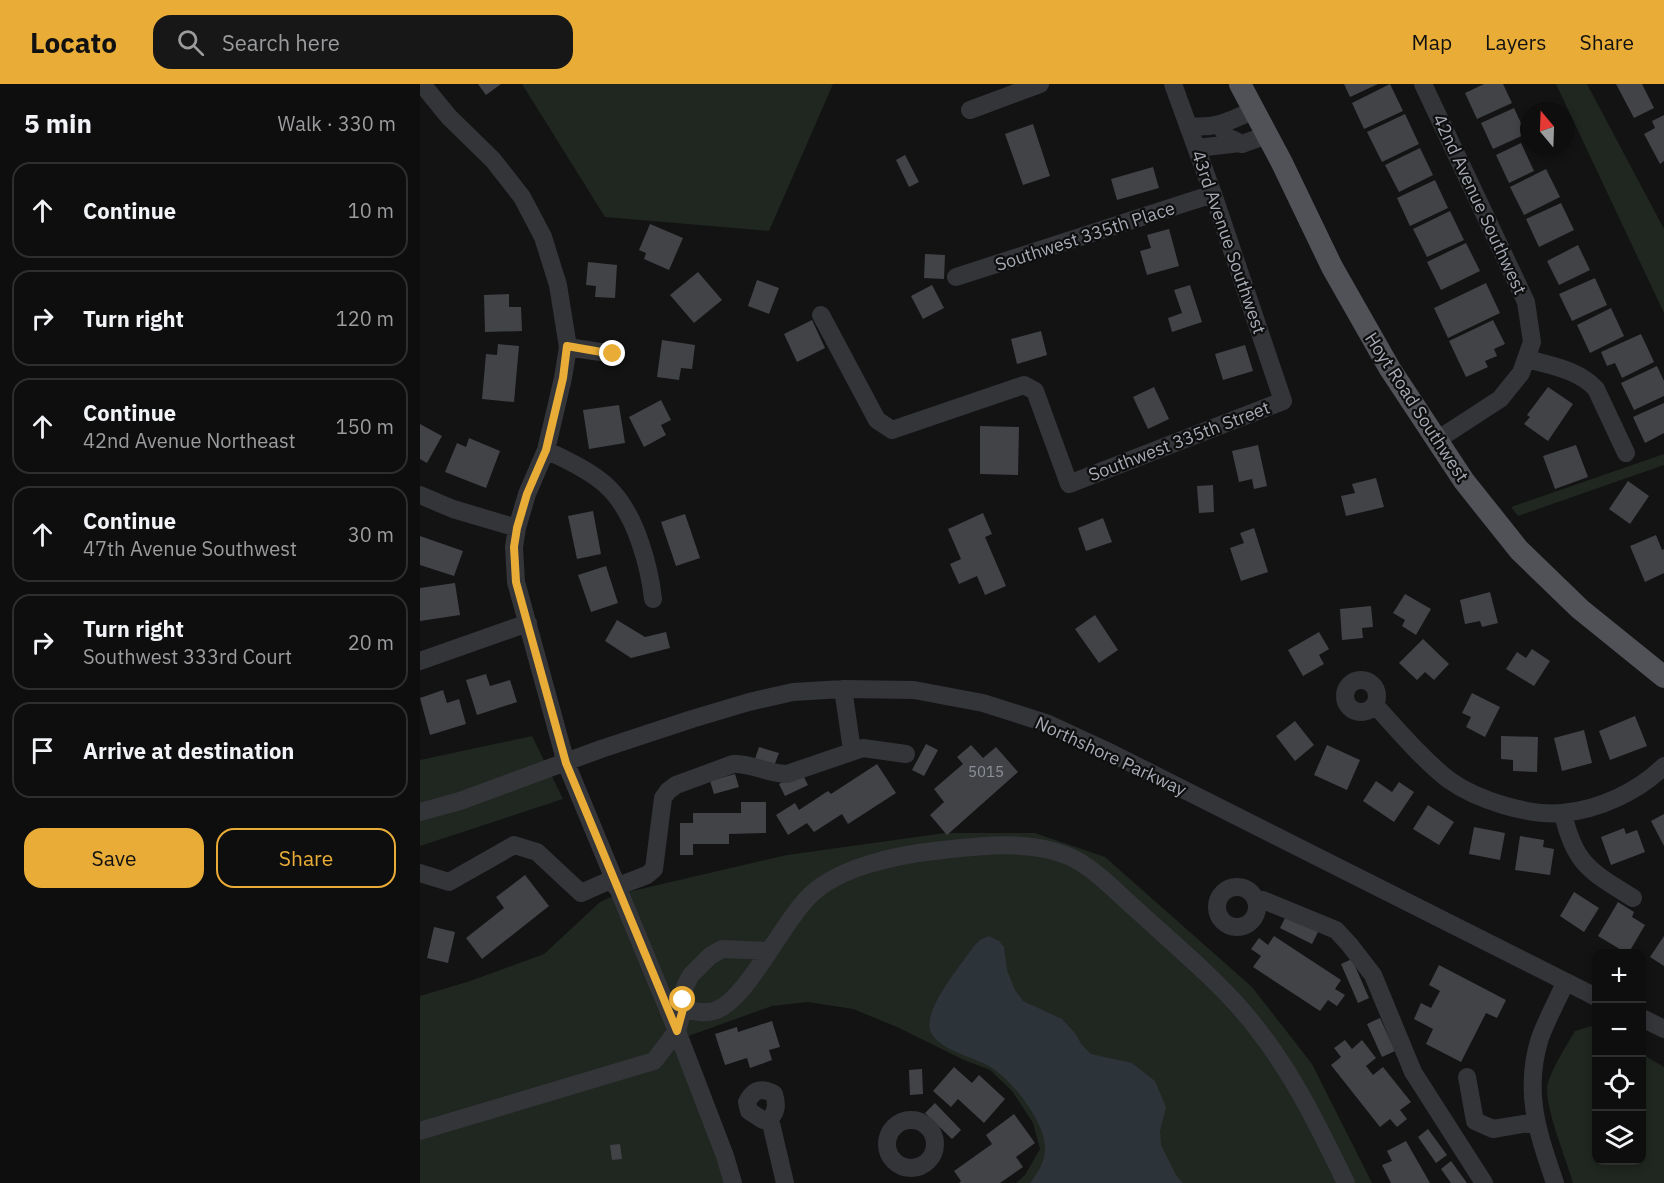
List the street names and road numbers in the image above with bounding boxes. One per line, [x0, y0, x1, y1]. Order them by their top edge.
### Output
street label: 42nd Avenue Southwest [1428, 110, 1532, 298]
street label: 43rd Avenue Southwest [1187, 147, 1271, 337]
street label: Southwest 335th Place [992, 196, 1178, 276]
street label: Hoyt Road Southwest [1360, 328, 1474, 486]
street label: Southwest 335th Street [1085, 396, 1273, 486]
street label: Northshore Parkway [1032, 711, 1190, 801]

